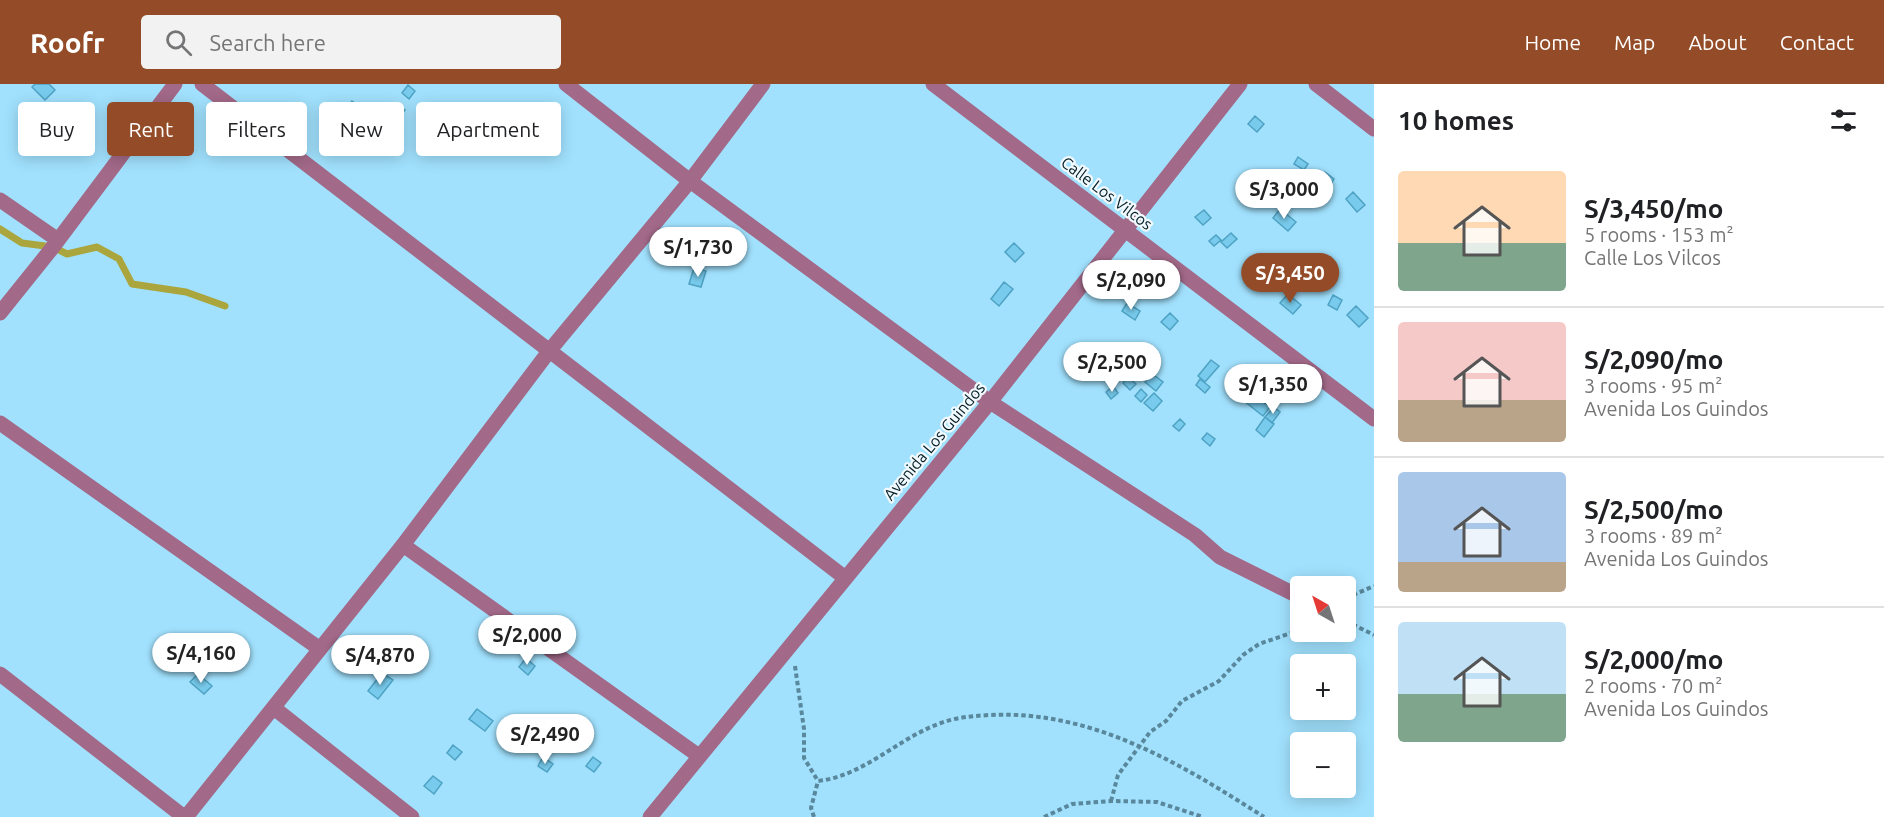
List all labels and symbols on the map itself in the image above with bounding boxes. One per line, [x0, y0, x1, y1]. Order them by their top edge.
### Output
street label: Calle Los Vilcos [1058, 153, 1156, 233]
pin: S/3,000 [1229, 169, 1339, 220]
pin: S/1,730 [643, 227, 753, 278]
pin: S/3,450 [1235, 253, 1345, 304]
pin: S/2,090 [1076, 260, 1186, 311]
pin: S/2,500 [1057, 342, 1167, 393]
pin: S/1,350 [1218, 364, 1328, 415]
street label: Avenida Los Guindos [880, 379, 988, 503]
north arrow [1290, 576, 1356, 642]
pin: S/2,000 [472, 615, 582, 666]
pin: S/4,160 [146, 633, 256, 684]
pin: S/4,870 [325, 635, 435, 686]
pin: S/2,490 [490, 714, 600, 765]

